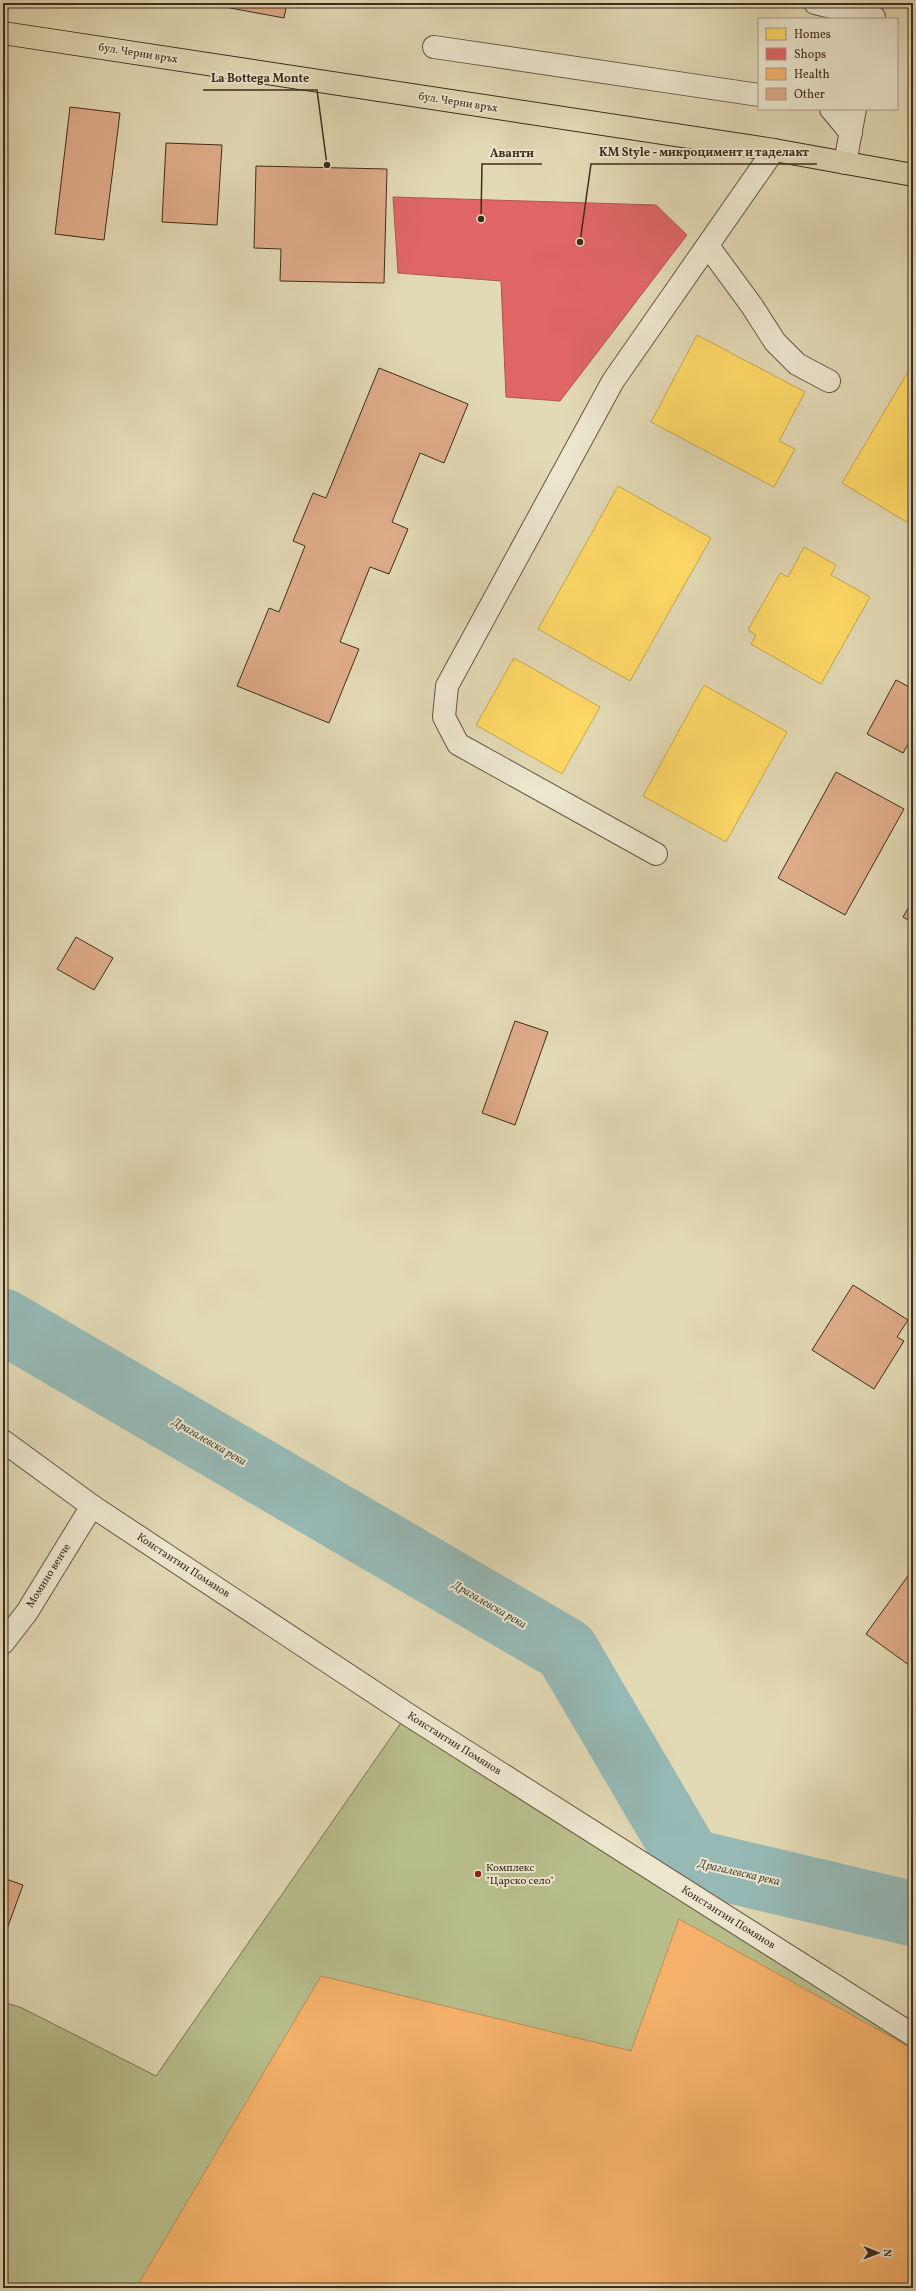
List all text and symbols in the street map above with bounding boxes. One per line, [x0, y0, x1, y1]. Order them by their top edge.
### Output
legend [758, 18, 898, 110]
text: Homes [794, 27, 831, 43]
street label: бул. Черни връх [97, 40, 179, 68]
text: Shops [794, 47, 826, 63]
callout: La Bottega Monte [203, 66, 317, 90]
text: Health [794, 67, 830, 83]
text: La Bottega Monte [211, 71, 309, 87]
text: Other [794, 87, 825, 103]
street label: бул. Черни връх [417, 89, 499, 117]
callout: Аванти [482, 140, 542, 164]
callout: KM Style - микроцимент и таделакт [591, 140, 817, 164]
text: KM Style - микроцимент и таделакт [599, 145, 809, 161]
text: Аванти [490, 146, 534, 162]
water label: Драгалевска река [168, 1414, 250, 1470]
street label: Константин Помянов [133, 1530, 233, 1602]
street label: Момино венче [23, 1541, 75, 1611]
water label: Драгалевска река [448, 1577, 530, 1633]
street label: Константин Помянов [404, 1709, 504, 1779]
water label: Драгалевска река [695, 1856, 782, 1890]
place label: Комплекс "Царско село" [486, 1861, 554, 1889]
marker: Комплекс "Царско село" [473, 1869, 483, 1879]
street label: Константин Помянов [678, 1883, 778, 1953]
north arrow [858, 2233, 898, 2273]
text: N [879, 2249, 894, 2257]

